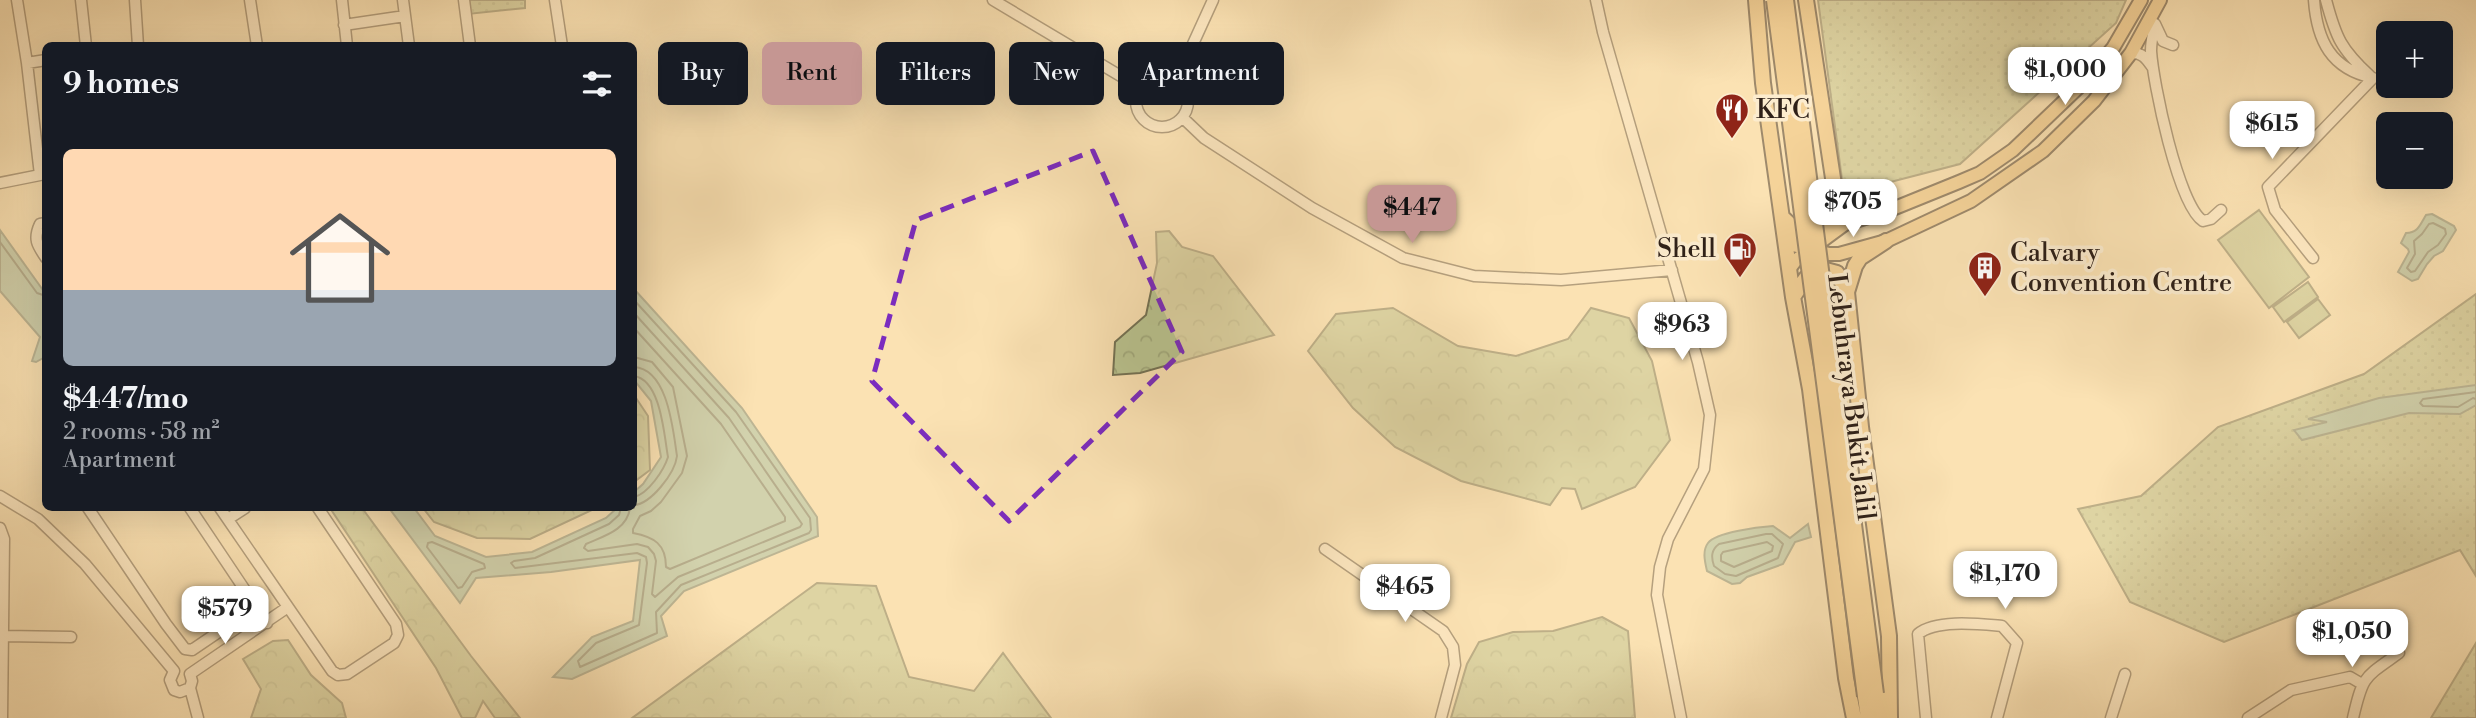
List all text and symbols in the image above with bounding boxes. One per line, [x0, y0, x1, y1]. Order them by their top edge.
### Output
map controls [2376, 21, 2453, 189]
button: + [2376, 21, 2453, 98]
chip: Buy [658, 42, 748, 105]
chip: Rent [762, 42, 862, 105]
chip: Filters [876, 42, 995, 105]
chip: New [1009, 42, 1104, 105]
chip: Apartment [1118, 42, 1284, 105]
pin: $1,000 [2008, 48, 2122, 107]
text: $1,000 [2024, 56, 2106, 84]
text: 9 homes [63, 65, 179, 103]
icon: filters [578, 65, 616, 103]
restaurant icon: KFC [1713, 91, 1751, 140]
place label: KFC [1756, 94, 1810, 126]
pin: $615 [2231, 102, 2313, 161]
text: $615 [2246, 110, 2298, 138]
button: − [2376, 112, 2453, 189]
pin: $705 [1812, 180, 1894, 239]
pin: $447 [1371, 186, 1453, 245]
text: $705 [1824, 188, 1882, 216]
text: $447 [1383, 194, 1441, 222]
icon: home [277, 195, 403, 321]
fuel station icon: Shell [1721, 230, 1759, 279]
place label: Shell [1657, 233, 1716, 265]
place label: Calvary Convention Centre [2010, 237, 2232, 299]
building icon: Calvary Convention Centre [1966, 249, 2004, 298]
street label: Lebuhraya Bukit Jalil [1820, 272, 1882, 522]
pin: $963 [1641, 302, 1723, 362]
text: $963 [1654, 311, 1710, 339]
text: $447/mo [63, 380, 189, 418]
text: 2 rooms · 58 m² [63, 418, 220, 446]
text: Apartment [63, 446, 176, 474]
pin: $1,170 [1948, 552, 2062, 611]
text: $1,170 [1969, 560, 2041, 588]
pin: $465 [1364, 564, 1446, 624]
text: $465 [1376, 573, 1434, 601]
pin: $579 [184, 586, 266, 646]
text: $579 [198, 595, 252, 623]
pin: $1,050 [2295, 610, 2409, 669]
text: $1,050 [2312, 618, 2392, 646]

